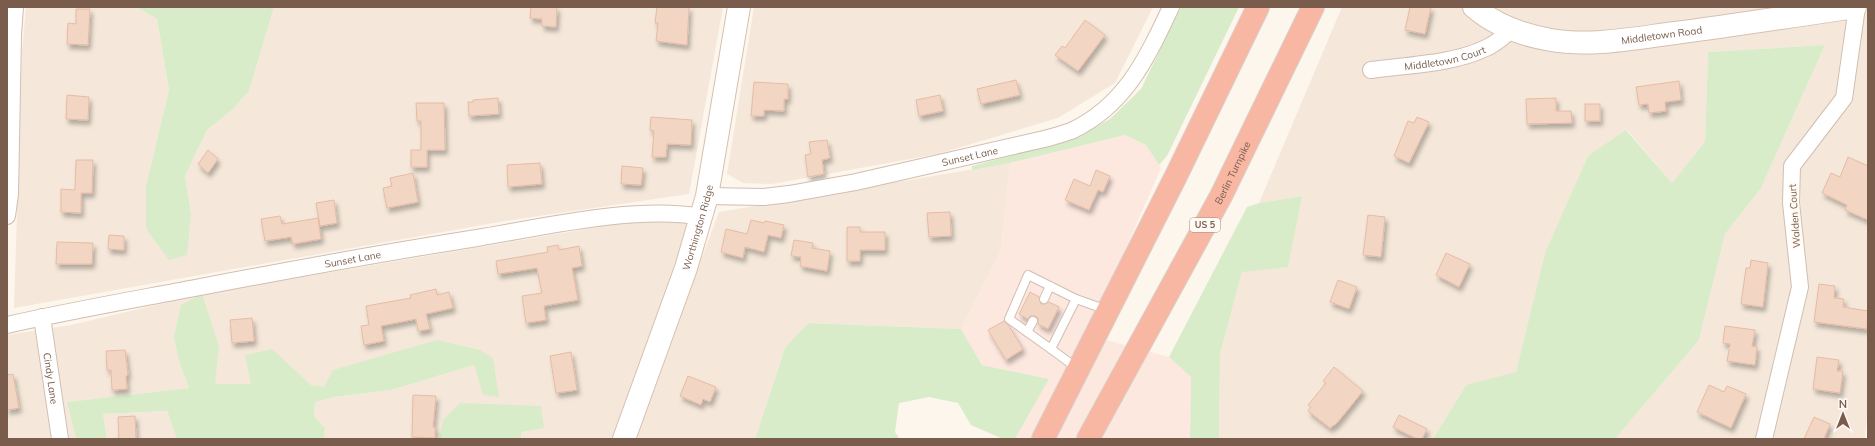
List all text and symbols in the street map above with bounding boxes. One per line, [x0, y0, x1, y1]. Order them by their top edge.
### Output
street label: Middletown Road [1620, 23, 1703, 47]
street label: Middletown Court [1404, 43, 1488, 73]
street label: Berlin Turnpike [1212, 139, 1254, 207]
street label: Sunset Lane [941, 144, 999, 169]
street label: Walden Court [1786, 183, 1803, 248]
street label: Worthington Ridge [680, 184, 716, 272]
road number: US 5 [1190, 218, 1220, 232]
street label: Sunset Lane [324, 248, 382, 271]
street label: Cindy Lane [40, 352, 61, 405]
north arrow [1823, 394, 1863, 434]
text: N [1839, 397, 1847, 411]

